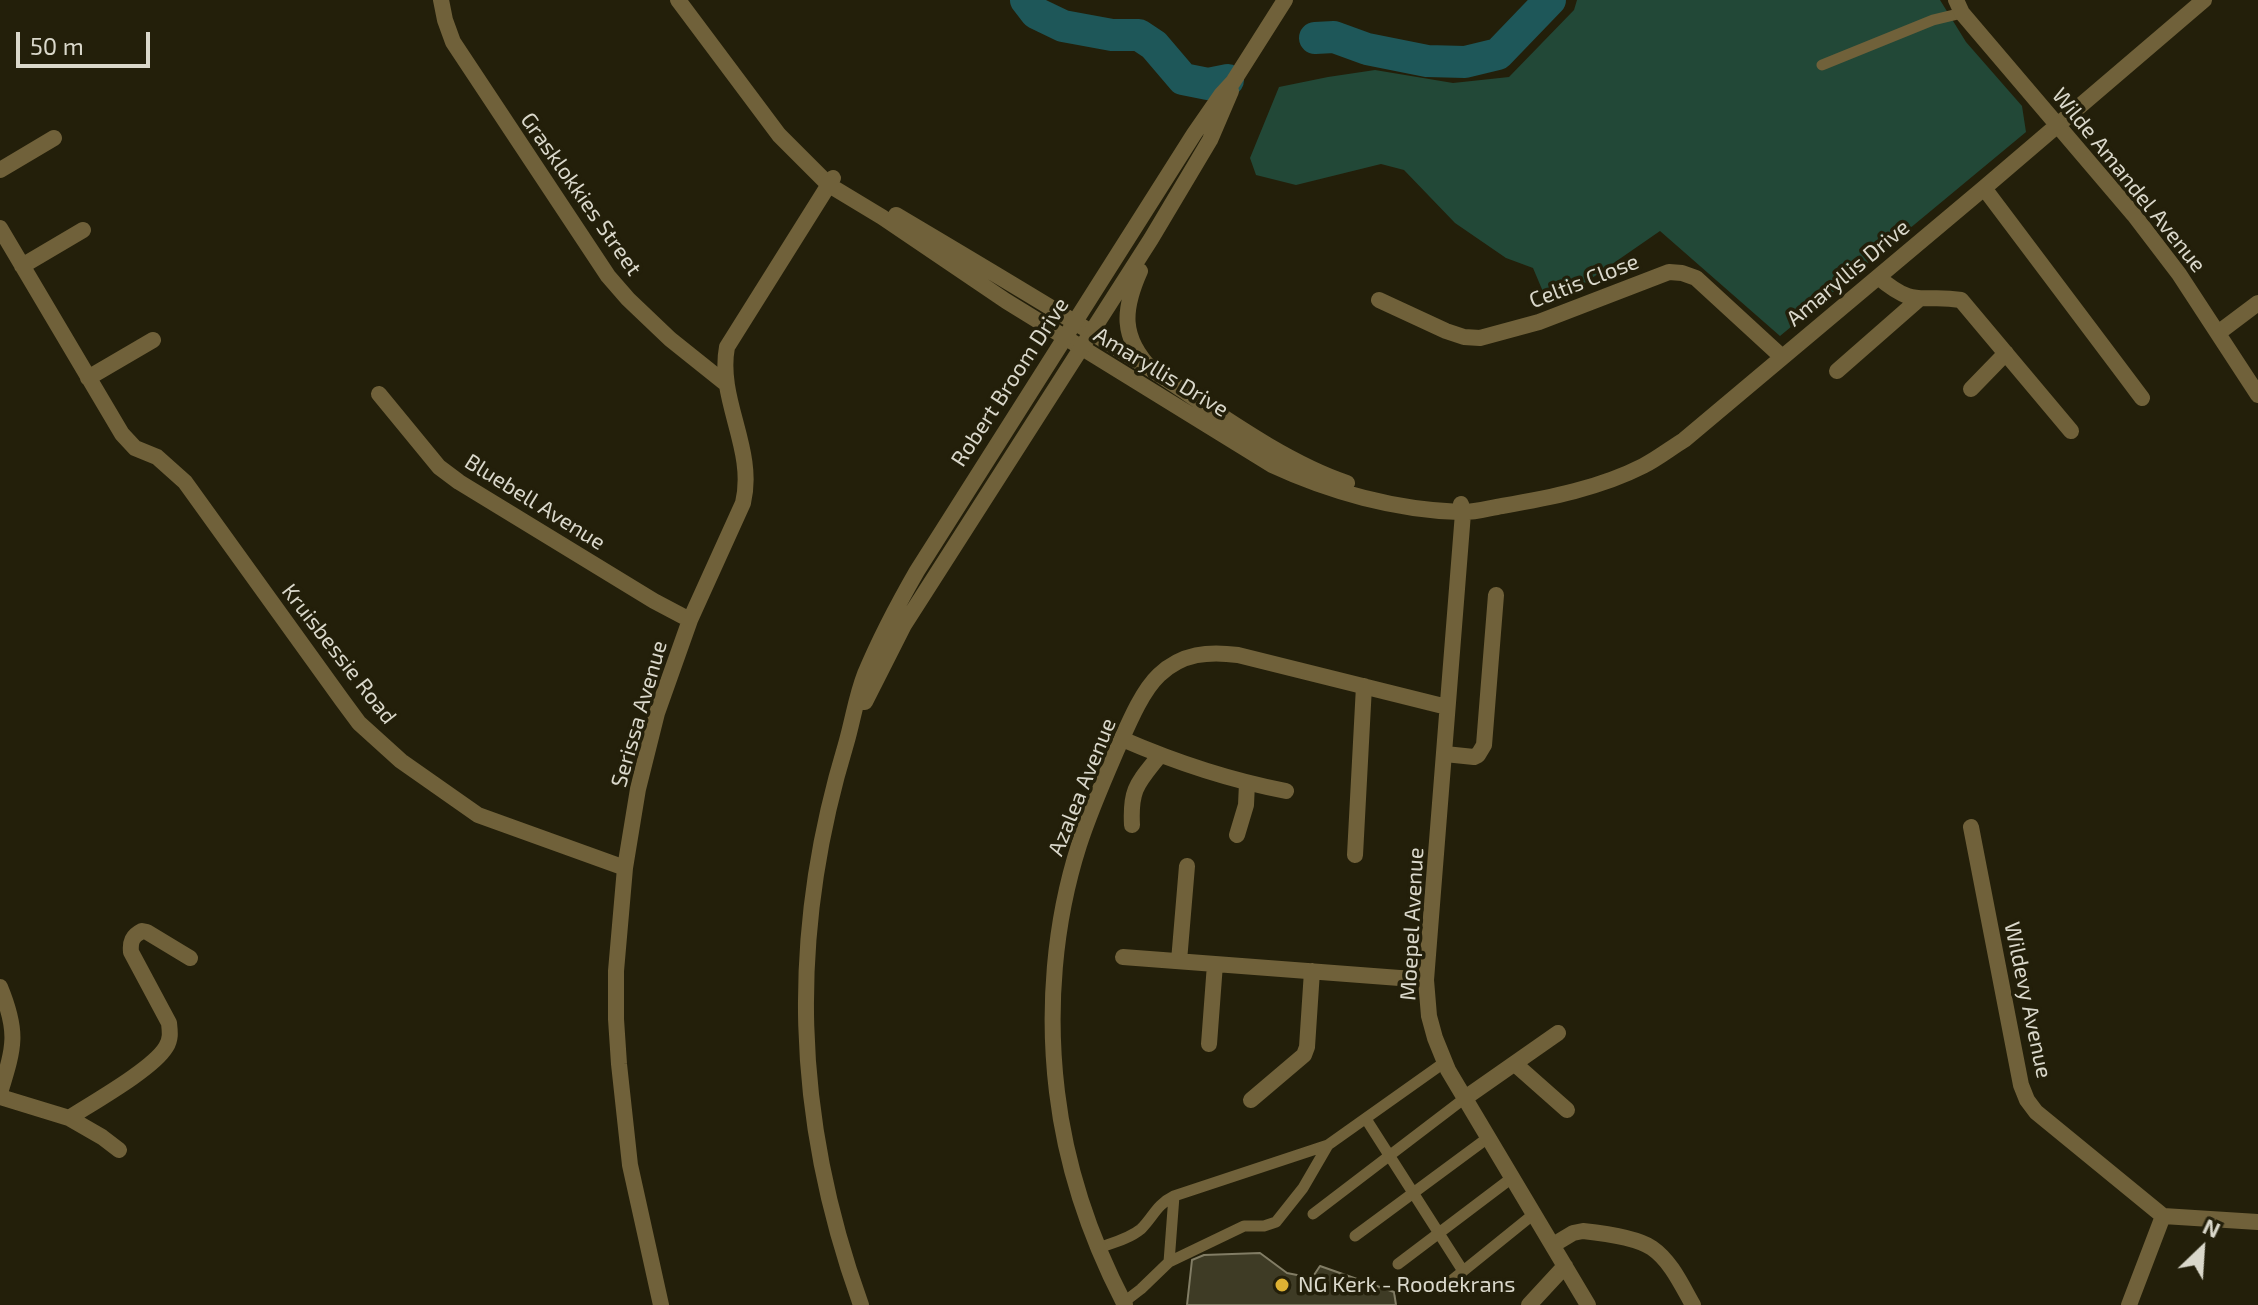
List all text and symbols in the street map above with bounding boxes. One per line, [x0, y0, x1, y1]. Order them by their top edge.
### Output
scale bar [20, 16, 154, 66]
text: 50 m [30, 31, 84, 60]
street label: Wilde Amandel Avenue [2047, 82, 2211, 278]
street label: Grasklokkies Street [515, 107, 647, 281]
street label: Amaryllis Drive [1781, 214, 1915, 332]
street label: Celtis Close [1525, 248, 1643, 314]
street label: Robert Broom Drive [946, 293, 1074, 471]
street label: Amaryllis Drive [1089, 321, 1233, 423]
street label: Bluebell Avenue [460, 448, 610, 556]
street label: Kruisbessie Road [276, 579, 402, 729]
street label: Serissa Avenue [605, 638, 673, 790]
street label: Azalea Avenue [1042, 714, 1122, 860]
street label: Moepel Avenue [1395, 847, 1429, 1001]
street label: Wildevy Avenue [1999, 919, 2057, 1081]
north arrow [2162, 1209, 2242, 1289]
text: N [2199, 1212, 2225, 1242]
place label: NG Kerk - Roodekrans [1298, 1272, 1515, 1298]
marker: NG Kerk - Roodekrans [1273, 1276, 1291, 1294]

